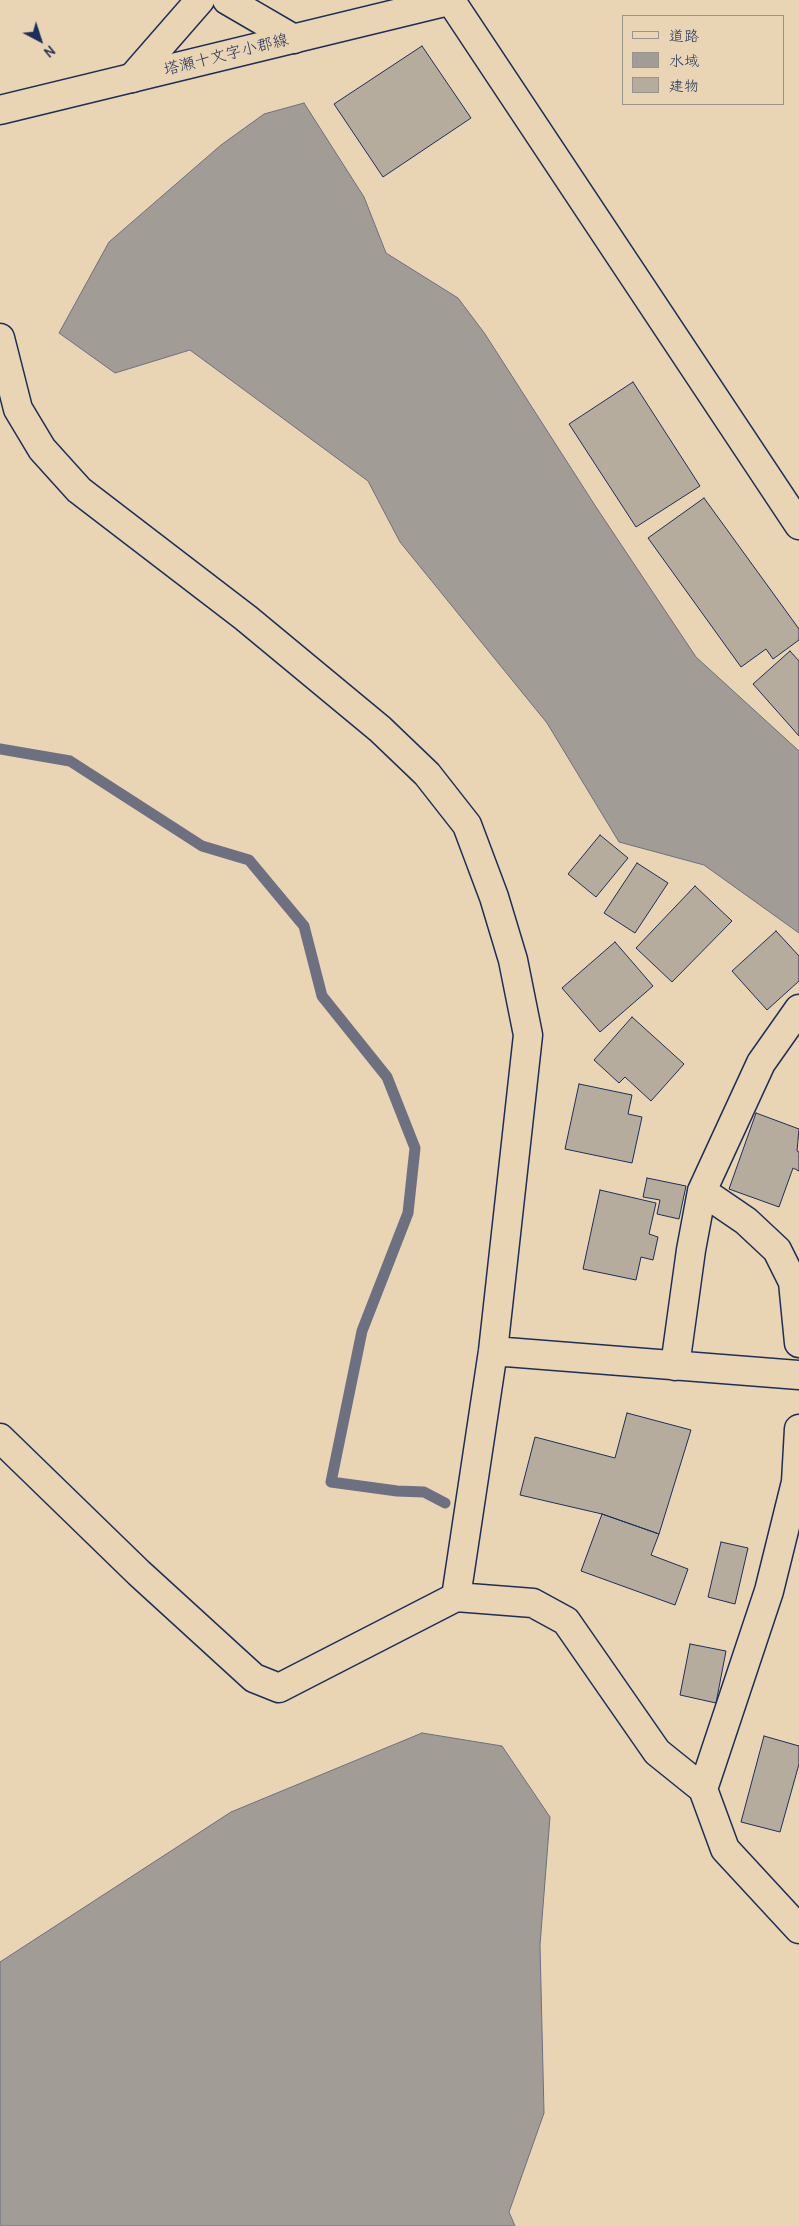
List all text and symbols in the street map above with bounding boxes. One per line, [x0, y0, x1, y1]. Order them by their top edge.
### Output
north arrow [15, 15, 65, 65]
legend [622, 15, 784, 105]
text: 道路 [669, 26, 699, 45]
street label: 塔瀬十文字小郡線 [162, 30, 290, 80]
text: N [40, 41, 59, 61]
text: 水域 [669, 51, 699, 70]
text: 建物 [669, 76, 699, 95]

